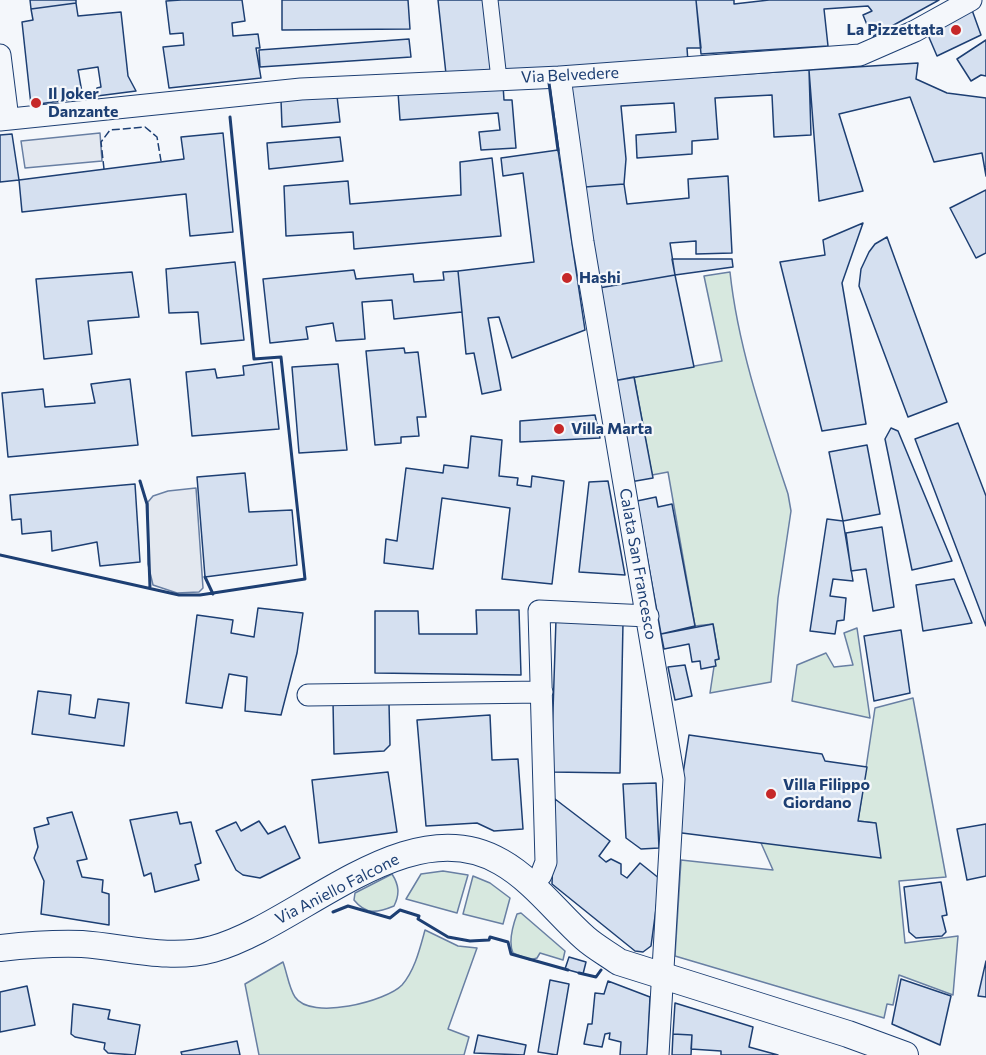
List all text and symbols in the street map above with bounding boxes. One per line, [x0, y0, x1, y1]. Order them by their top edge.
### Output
place label: La Pizzettata [846, 20, 944, 40]
marker: La Pizzettata [949, 23, 963, 37]
street label: Via Belvedere [521, 63, 619, 87]
place label: Il Joker Danzante [48, 84, 118, 122]
marker: Il Joker Danzante [29, 96, 43, 110]
place label: Hashi [579, 268, 621, 288]
marker: Hashi [560, 271, 574, 285]
place label: Villa Marta [571, 419, 653, 439]
marker: Villa Marta [552, 422, 566, 436]
street label: Calata San Francesco [615, 487, 661, 641]
place label: Villa Filippo Giordano [783, 775, 870, 813]
marker: Villa Filippo Giordano [764, 787, 778, 801]
street label: Via Aniello Falcone [272, 849, 402, 929]

